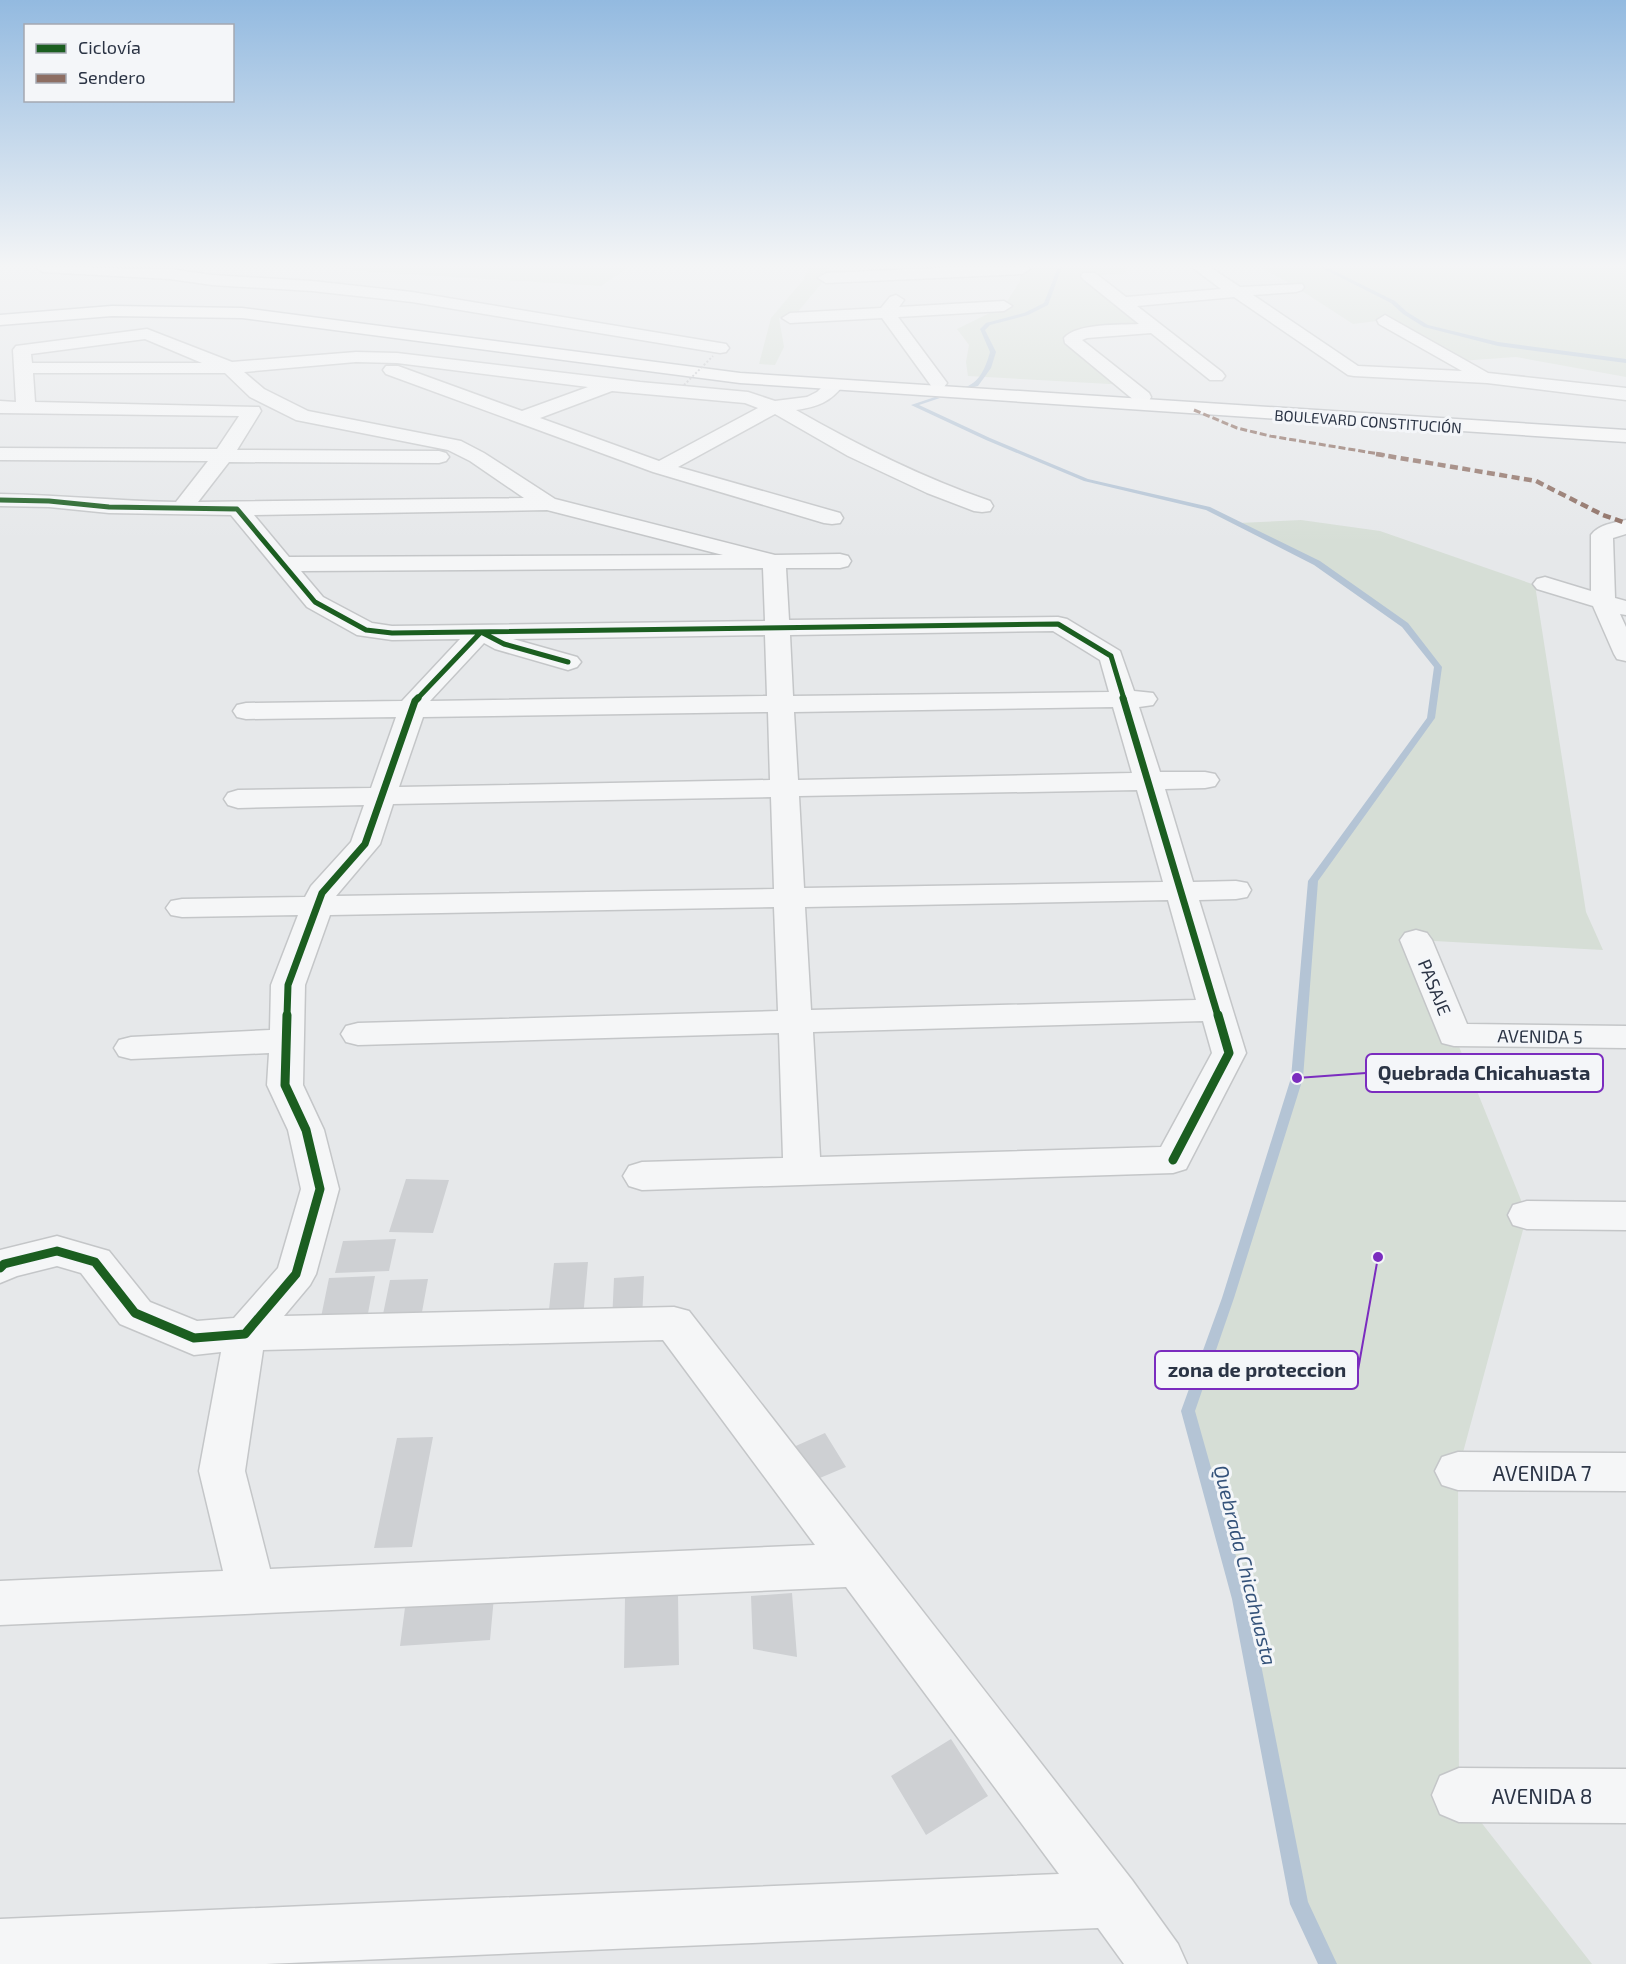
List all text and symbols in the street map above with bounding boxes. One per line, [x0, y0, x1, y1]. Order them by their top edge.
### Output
legend [24, 24, 234, 102]
text: Ciclovía [78, 36, 141, 58]
text: Sendero [78, 66, 145, 88]
street label: BOULEVARD CONSTITUCIÓN [1274, 405, 1462, 437]
street label: PASAJE [1414, 956, 1456, 1018]
street label: AVENIDA 5 [1497, 1024, 1583, 1048]
callout: Quebrada Chicahuasta [1366, 1054, 1603, 1092]
text: Quebrada Chicahuasta [1378, 1060, 1590, 1085]
callout: zona de proteccion [1155, 1351, 1358, 1389]
text: zona de proteccion [1168, 1357, 1346, 1381]
street label: AVENIDA 7 [1492, 1460, 1592, 1485]
water label: Quebrada Chicahuasta [1209, 1462, 1283, 1668]
street label: AVENIDA 8 [1491, 1783, 1593, 1808]

